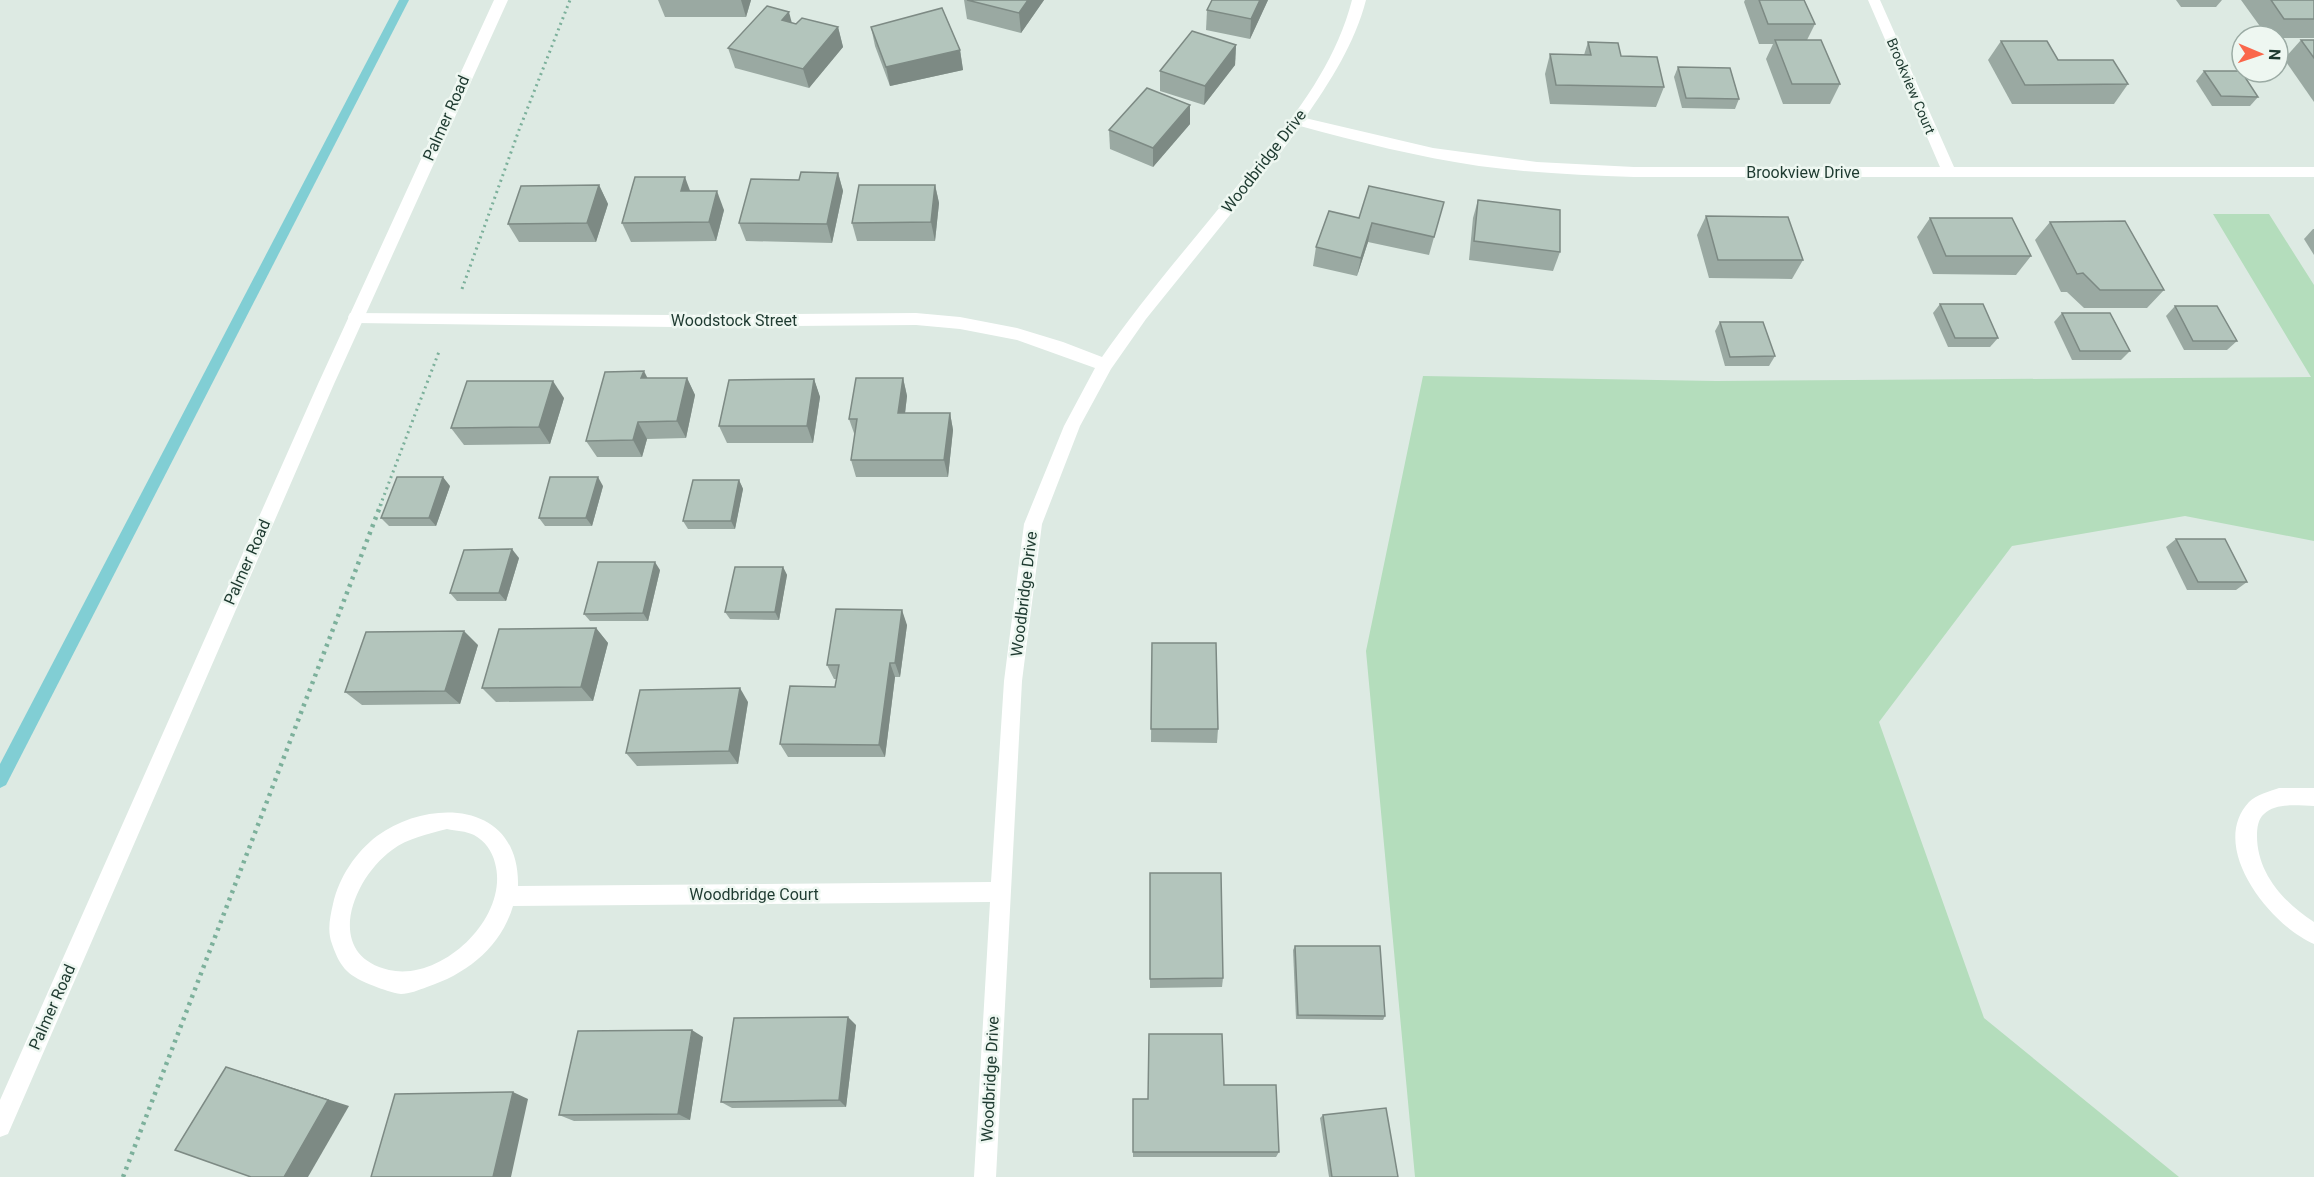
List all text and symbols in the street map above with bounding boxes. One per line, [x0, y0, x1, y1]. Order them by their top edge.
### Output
north arrow [2230, 24, 2290, 84]
street label: Brookview Court [1884, 36, 1939, 137]
text: N [2265, 49, 2284, 60]
street label: Palmer Road [419, 72, 473, 164]
street label: Woodbridge Drive [1218, 106, 1310, 216]
street label: Brookview Drive [1746, 163, 1860, 182]
street label: Woodstock Street [671, 311, 797, 330]
street label: Palmer Road [220, 516, 274, 608]
street label: Woodbridge Drive [1007, 530, 1041, 658]
street label: Woodbridge Court [689, 885, 819, 904]
street label: Palmer Road [25, 961, 79, 1053]
street label: Woodbridge Drive [977, 1016, 1003, 1142]

